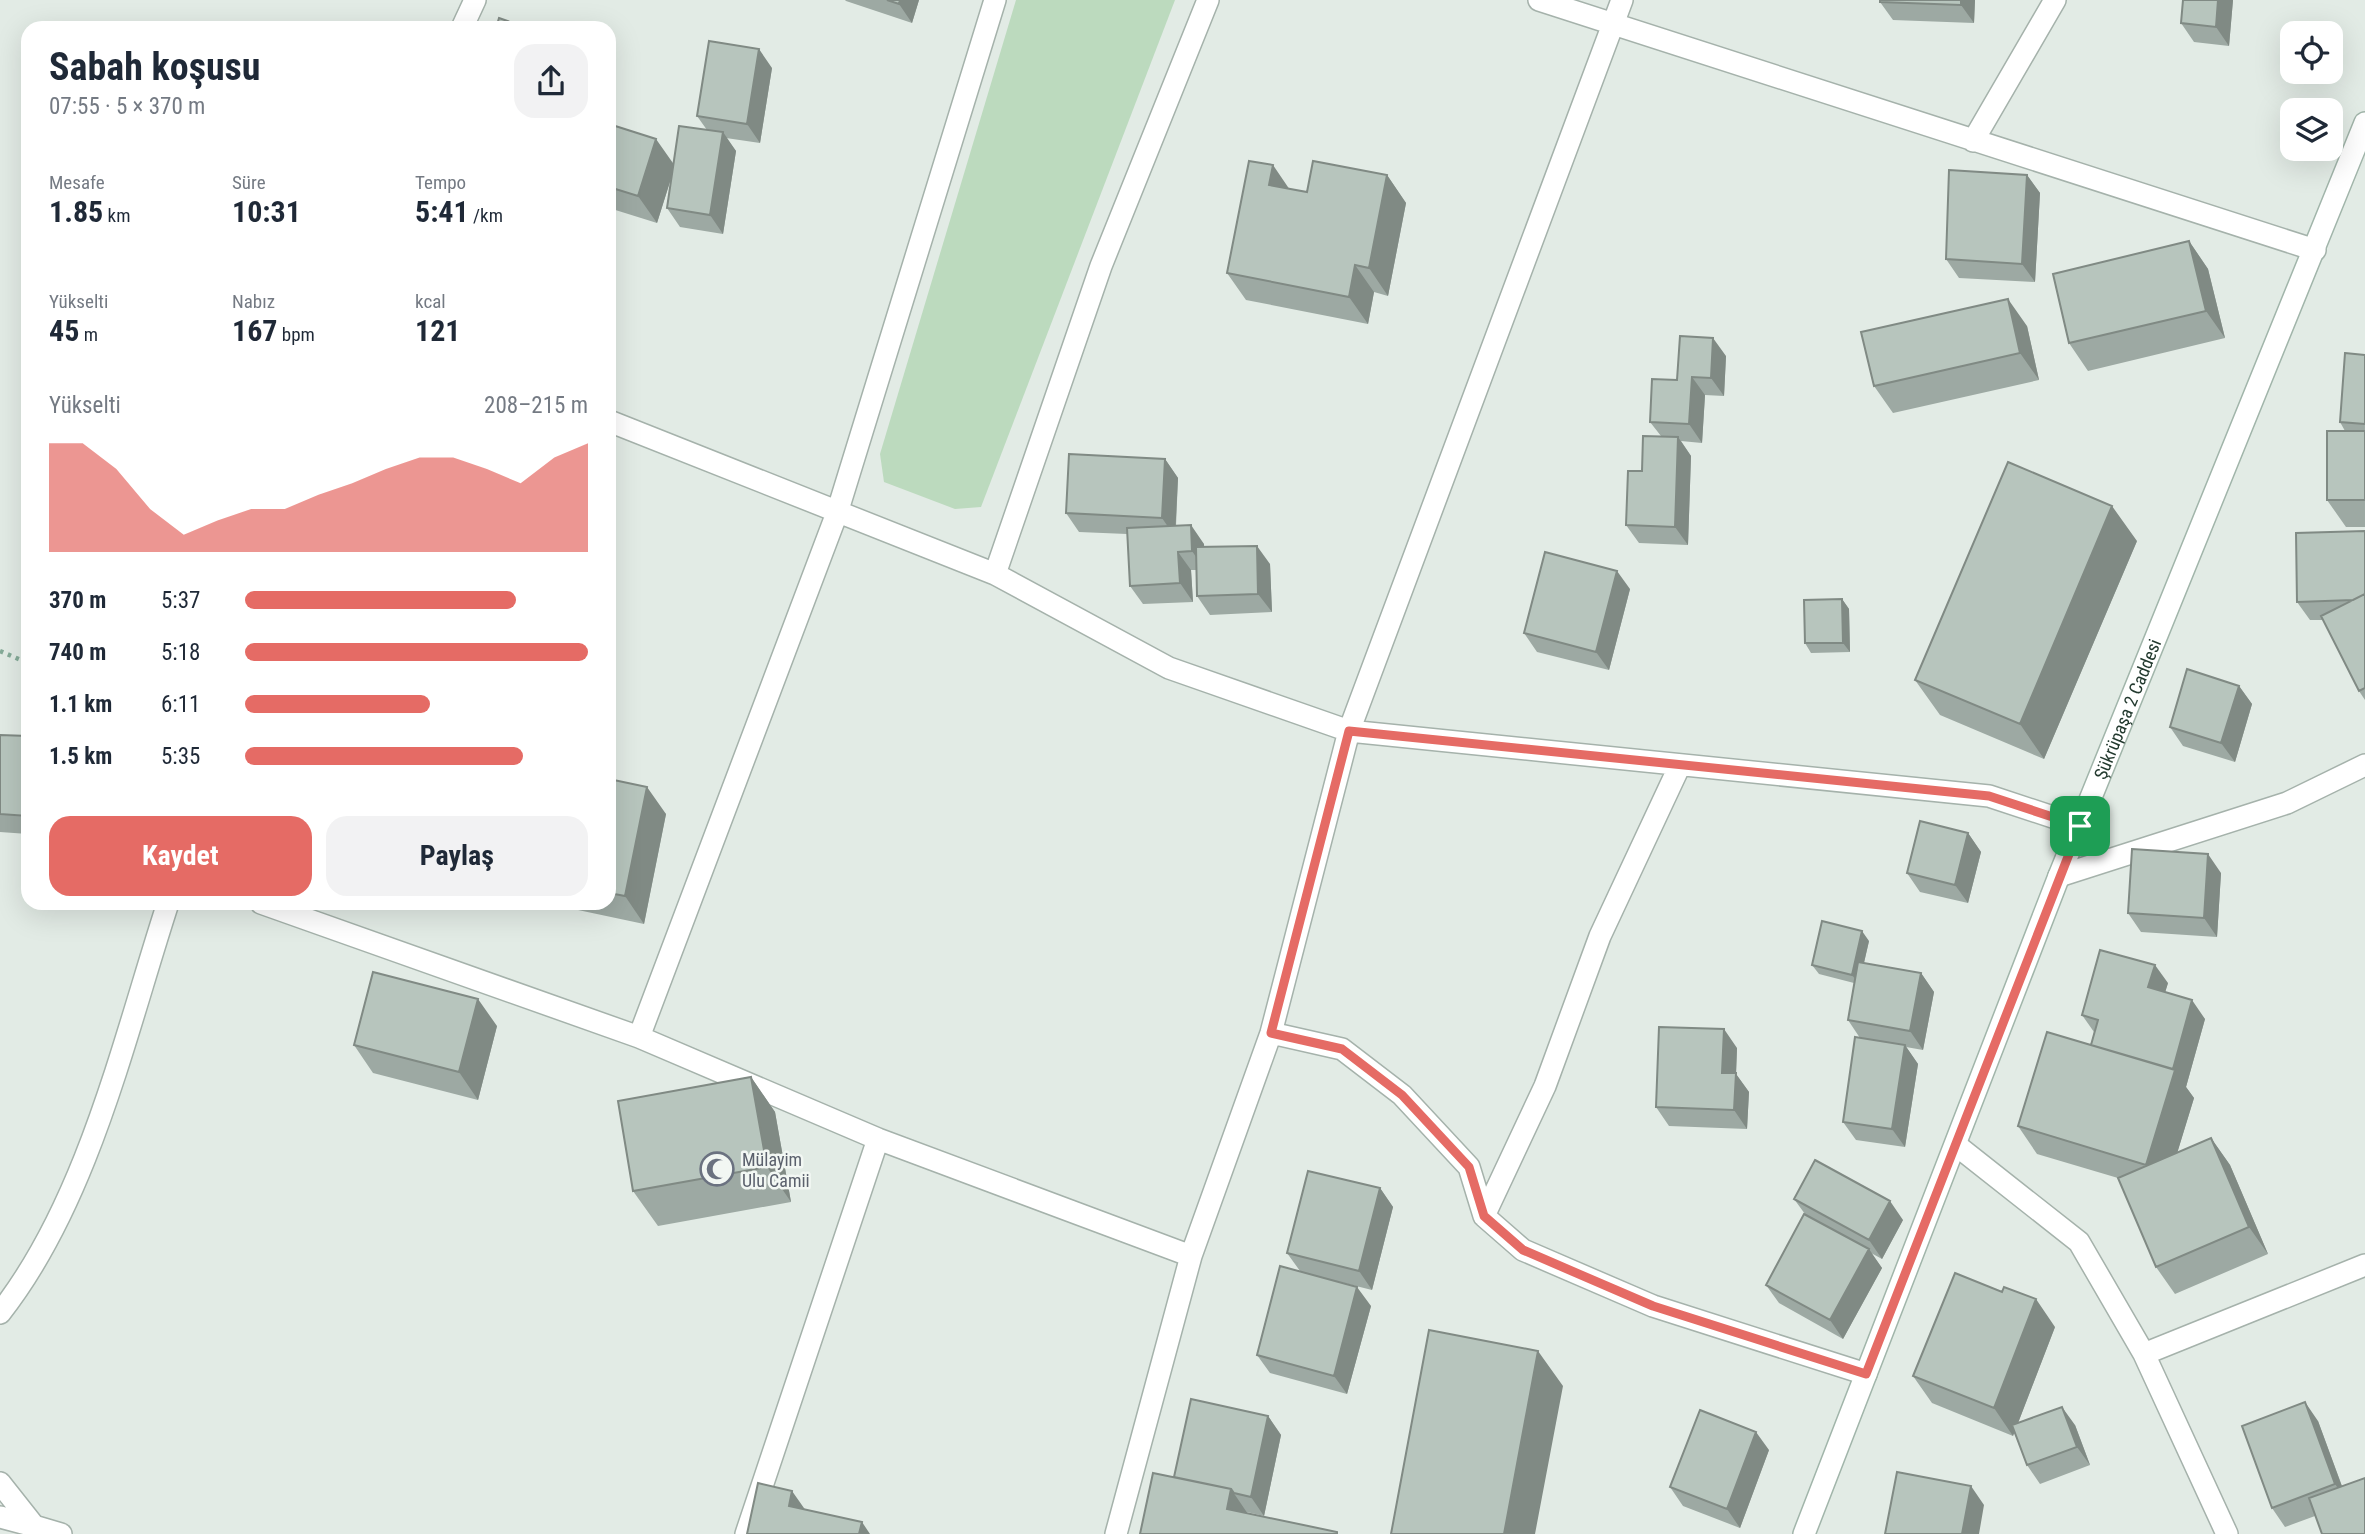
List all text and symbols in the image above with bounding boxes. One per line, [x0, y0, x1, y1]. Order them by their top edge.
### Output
map controls [2280, 21, 2343, 161]
button: locate [2280, 21, 2343, 84]
button: share [514, 44, 588, 118]
text: Sabah koşusu [49, 45, 261, 89]
text: 07:55 · 5 × 370 m [49, 93, 205, 120]
button: layers [2280, 98, 2343, 161]
text: Mesafe [49, 171, 105, 194]
text: Süre [232, 171, 266, 194]
text: Tempo [415, 171, 466, 194]
text: 1.85 [49, 194, 103, 229]
text: 10:31 [232, 194, 301, 229]
text: 5:41 [415, 194, 469, 229]
text: km [103, 204, 130, 227]
text: /km [469, 204, 503, 227]
text: Yükselti [49, 290, 108, 313]
text: Nabız [232, 290, 275, 313]
text: kcal [415, 290, 446, 313]
text: 45 [49, 313, 79, 348]
text: 167 [232, 313, 277, 348]
text: 121 [415, 313, 460, 348]
text: m [79, 323, 98, 346]
text: bpm [277, 323, 315, 346]
text: Yükselti [49, 392, 121, 419]
text: 208–215 m [484, 392, 588, 419]
text: 370 m [49, 587, 106, 614]
text: 5:37 [161, 587, 200, 614]
street label: Şükrüpaşa 2 Caddesi [2089, 636, 2165, 782]
text: 740 m [49, 639, 106, 666]
text: 5:18 [161, 639, 200, 666]
text: 1.1 km [49, 691, 112, 718]
text: 6:11 [161, 691, 200, 718]
text: 1.5 km [49, 743, 112, 770]
text: 5:35 [161, 743, 200, 770]
pin [2050, 796, 2110, 856]
icon: arrive [2061, 807, 2099, 845]
button: Kaydet [49, 816, 312, 896]
button: Paylaş [326, 816, 588, 896]
place label: Mülayim Ulu Camii [742, 1149, 810, 1191]
mosque icon: Mülayim Ulu Camii [698, 1150, 736, 1188]

